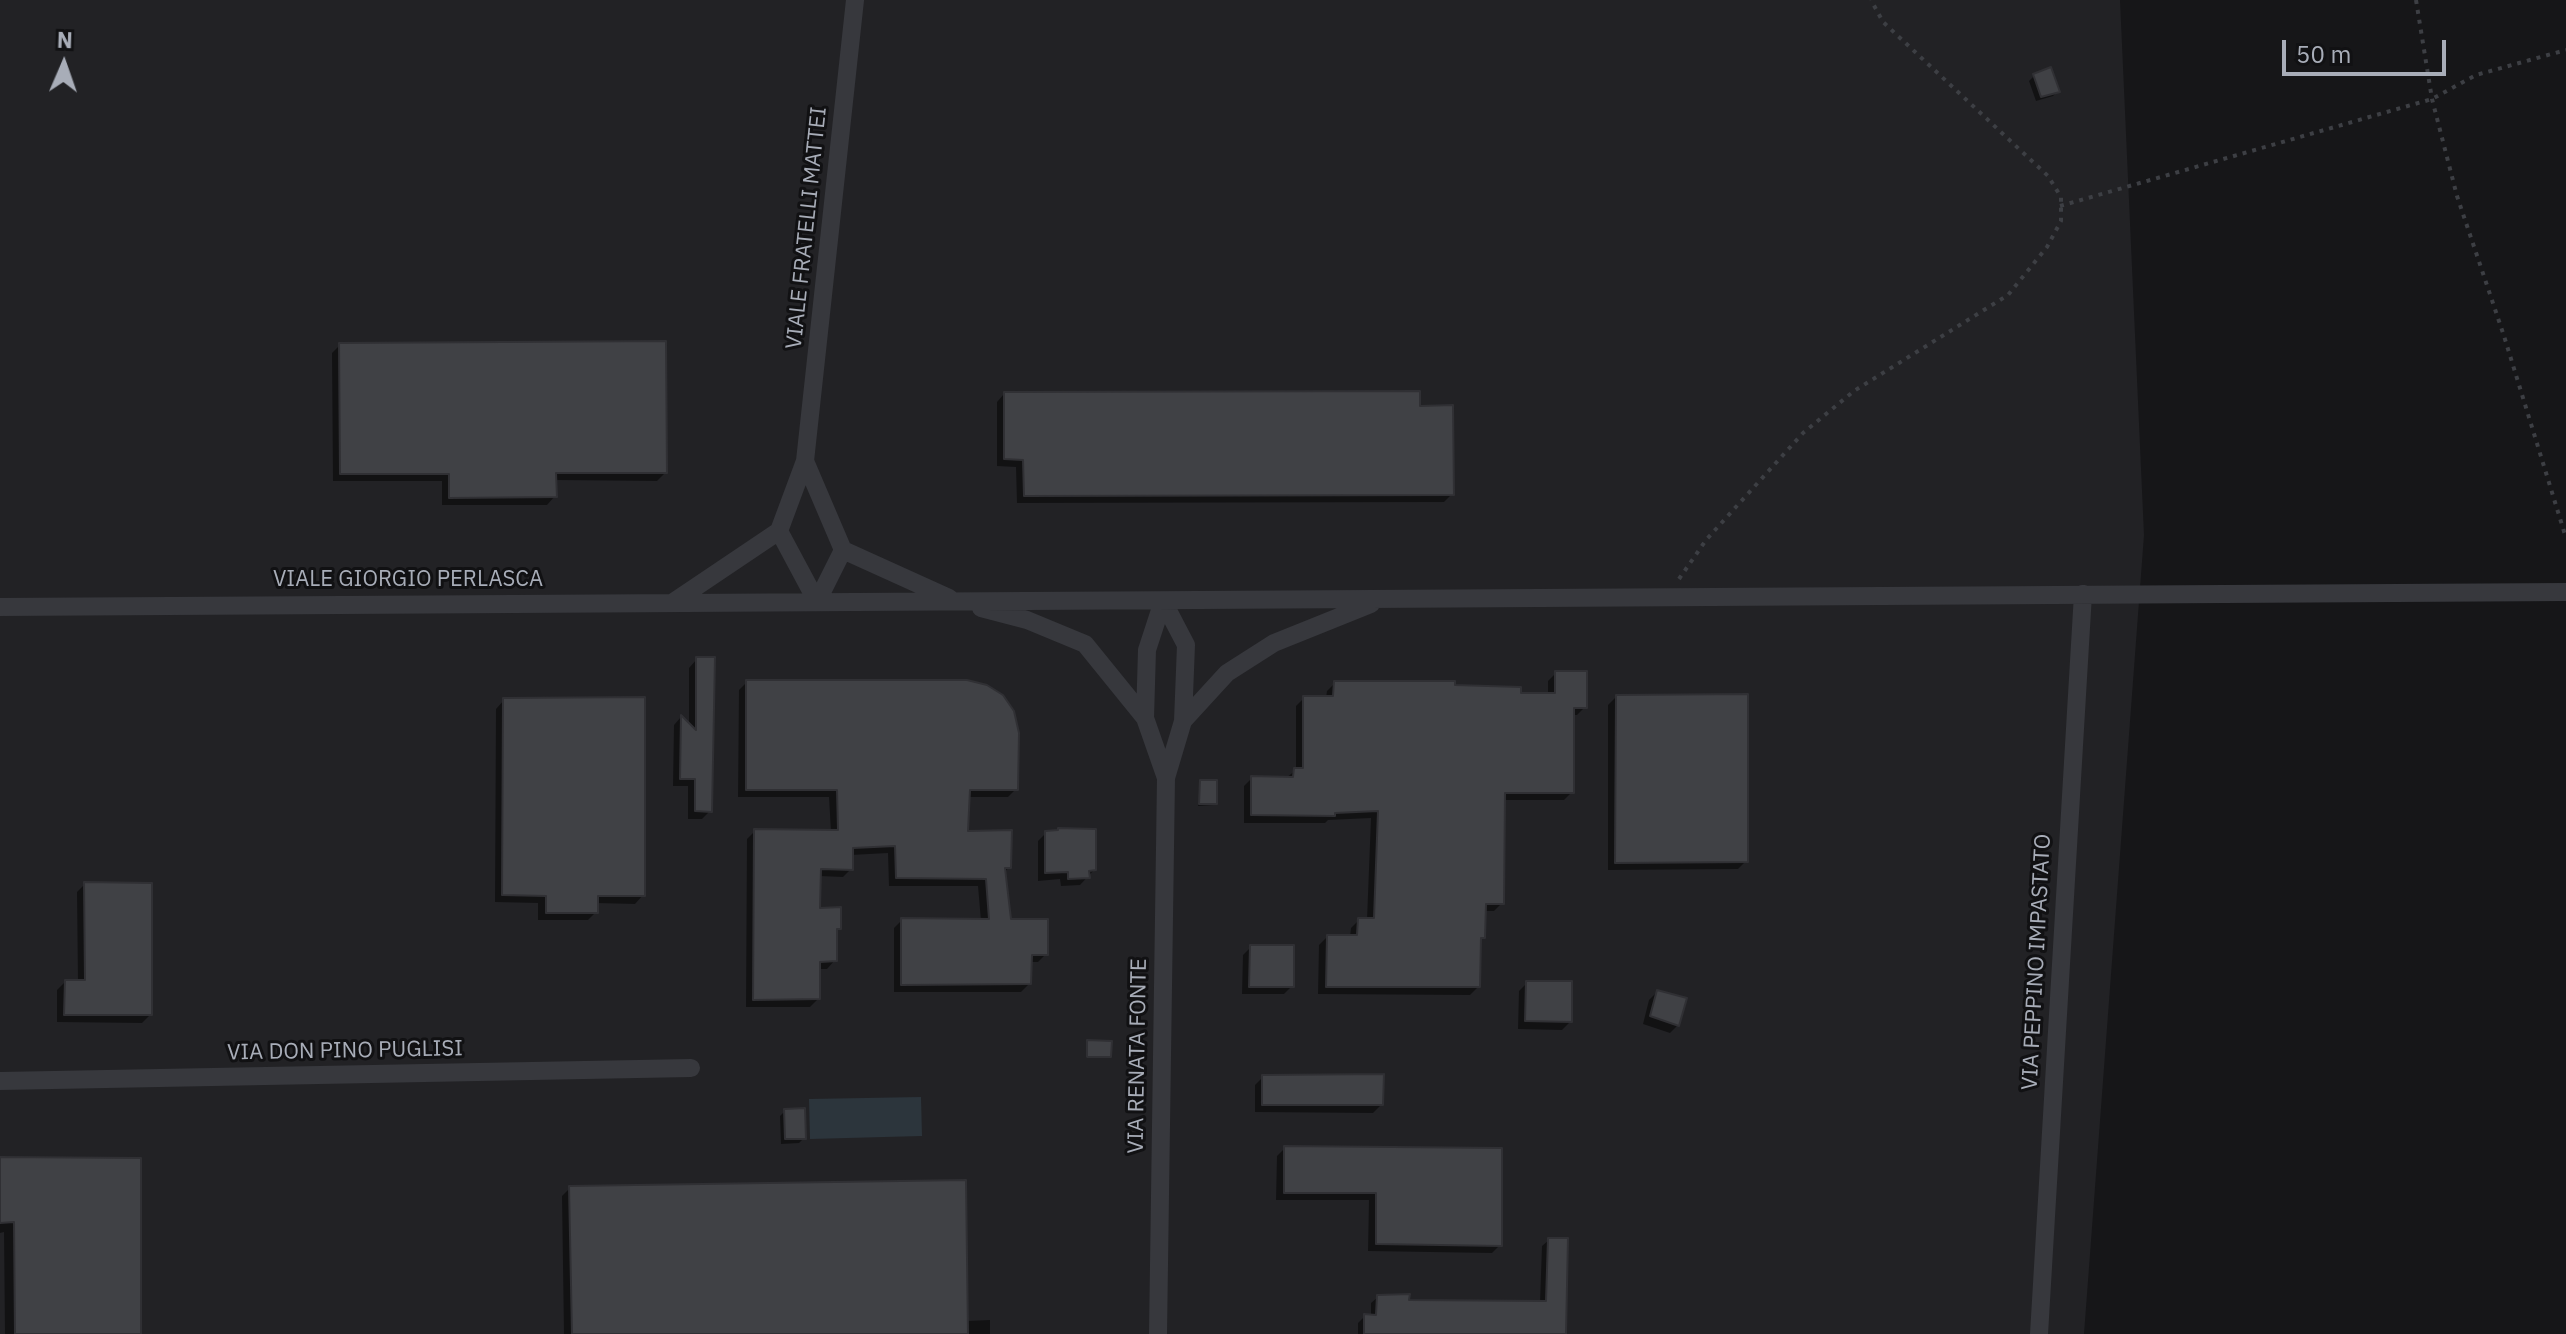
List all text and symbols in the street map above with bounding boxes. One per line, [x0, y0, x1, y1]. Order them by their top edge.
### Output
north arrow [24, 24, 104, 104]
scale bar [2286, 24, 2450, 74]
text: N [56, 25, 73, 54]
text: 50 m [2296, 38, 2351, 70]
street label: VIALE FRATELLI MATTEI [781, 105, 833, 351]
street label: VIALE GIORGIO PERLASCA [273, 567, 543, 593]
street label: VIA PEPPINO IMPASTATO [2017, 833, 2057, 1091]
street label: VIA RENATA FONTE [1123, 958, 1153, 1154]
street label: VIA DON PINO PUGLISI [227, 1036, 463, 1066]

